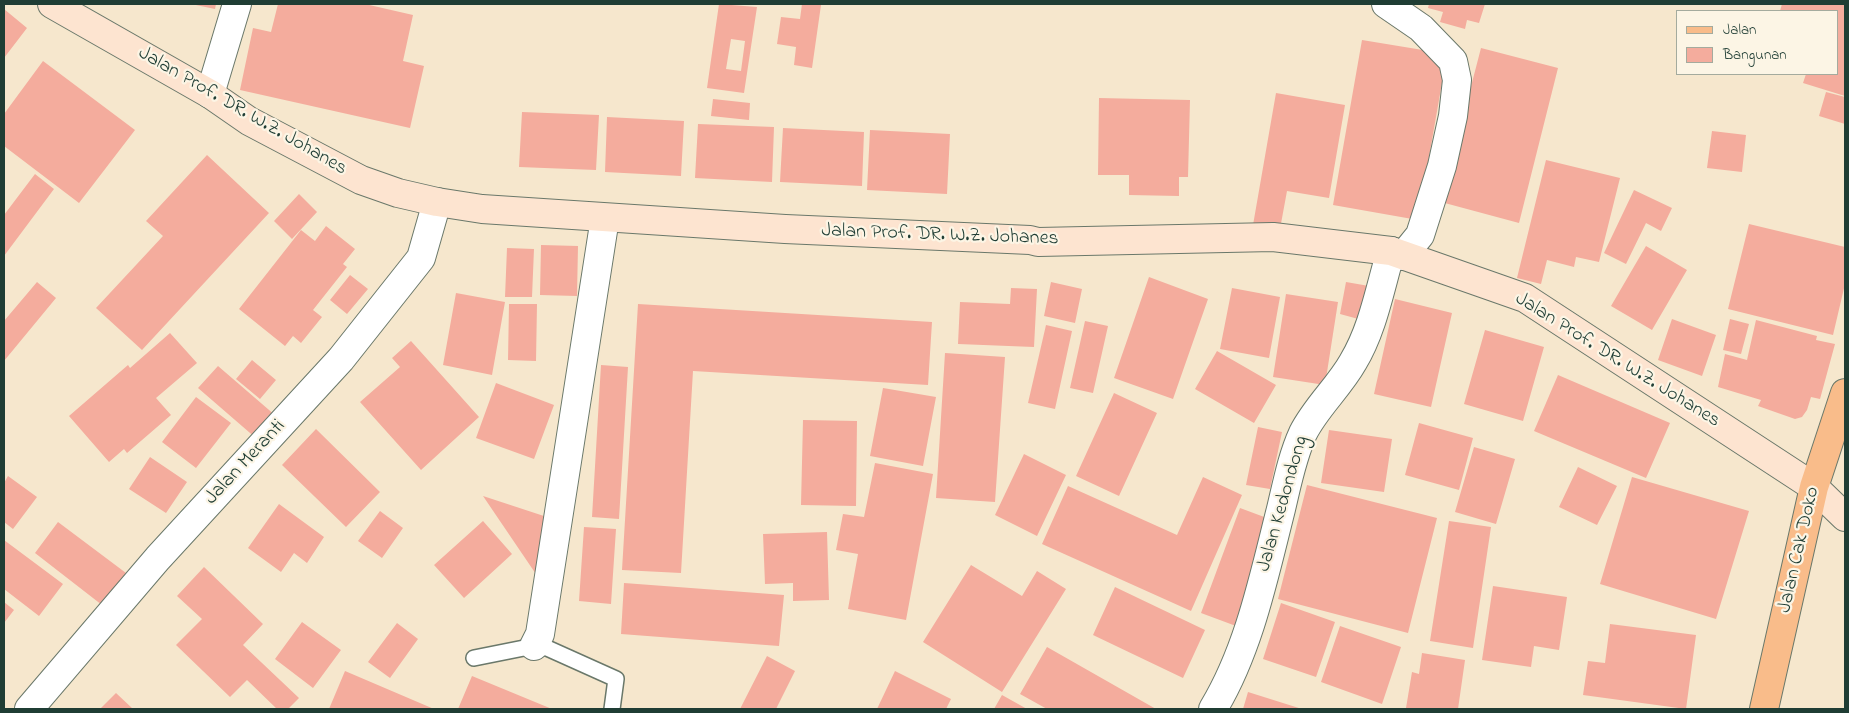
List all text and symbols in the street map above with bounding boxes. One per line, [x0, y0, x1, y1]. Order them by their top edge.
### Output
legend [1676, 10, 1839, 75]
text: Jalan [1723, 19, 1756, 41]
street label: Jalan Prof. DR. W.Z. Johanes [133, 42, 351, 182]
text: Bangunan [1723, 44, 1787, 66]
street label: Jalan Prof. DR. W.Z. Johanes [821, 220, 1059, 252]
street label: Jalan Prof. DR. W.Z. Johanes [1510, 288, 1724, 434]
street label: Jalan Meranti [200, 415, 292, 511]
street label: Jalan Kedondong [1253, 433, 1315, 575]
street label: Jalan Cak Doko [1774, 485, 1826, 615]

